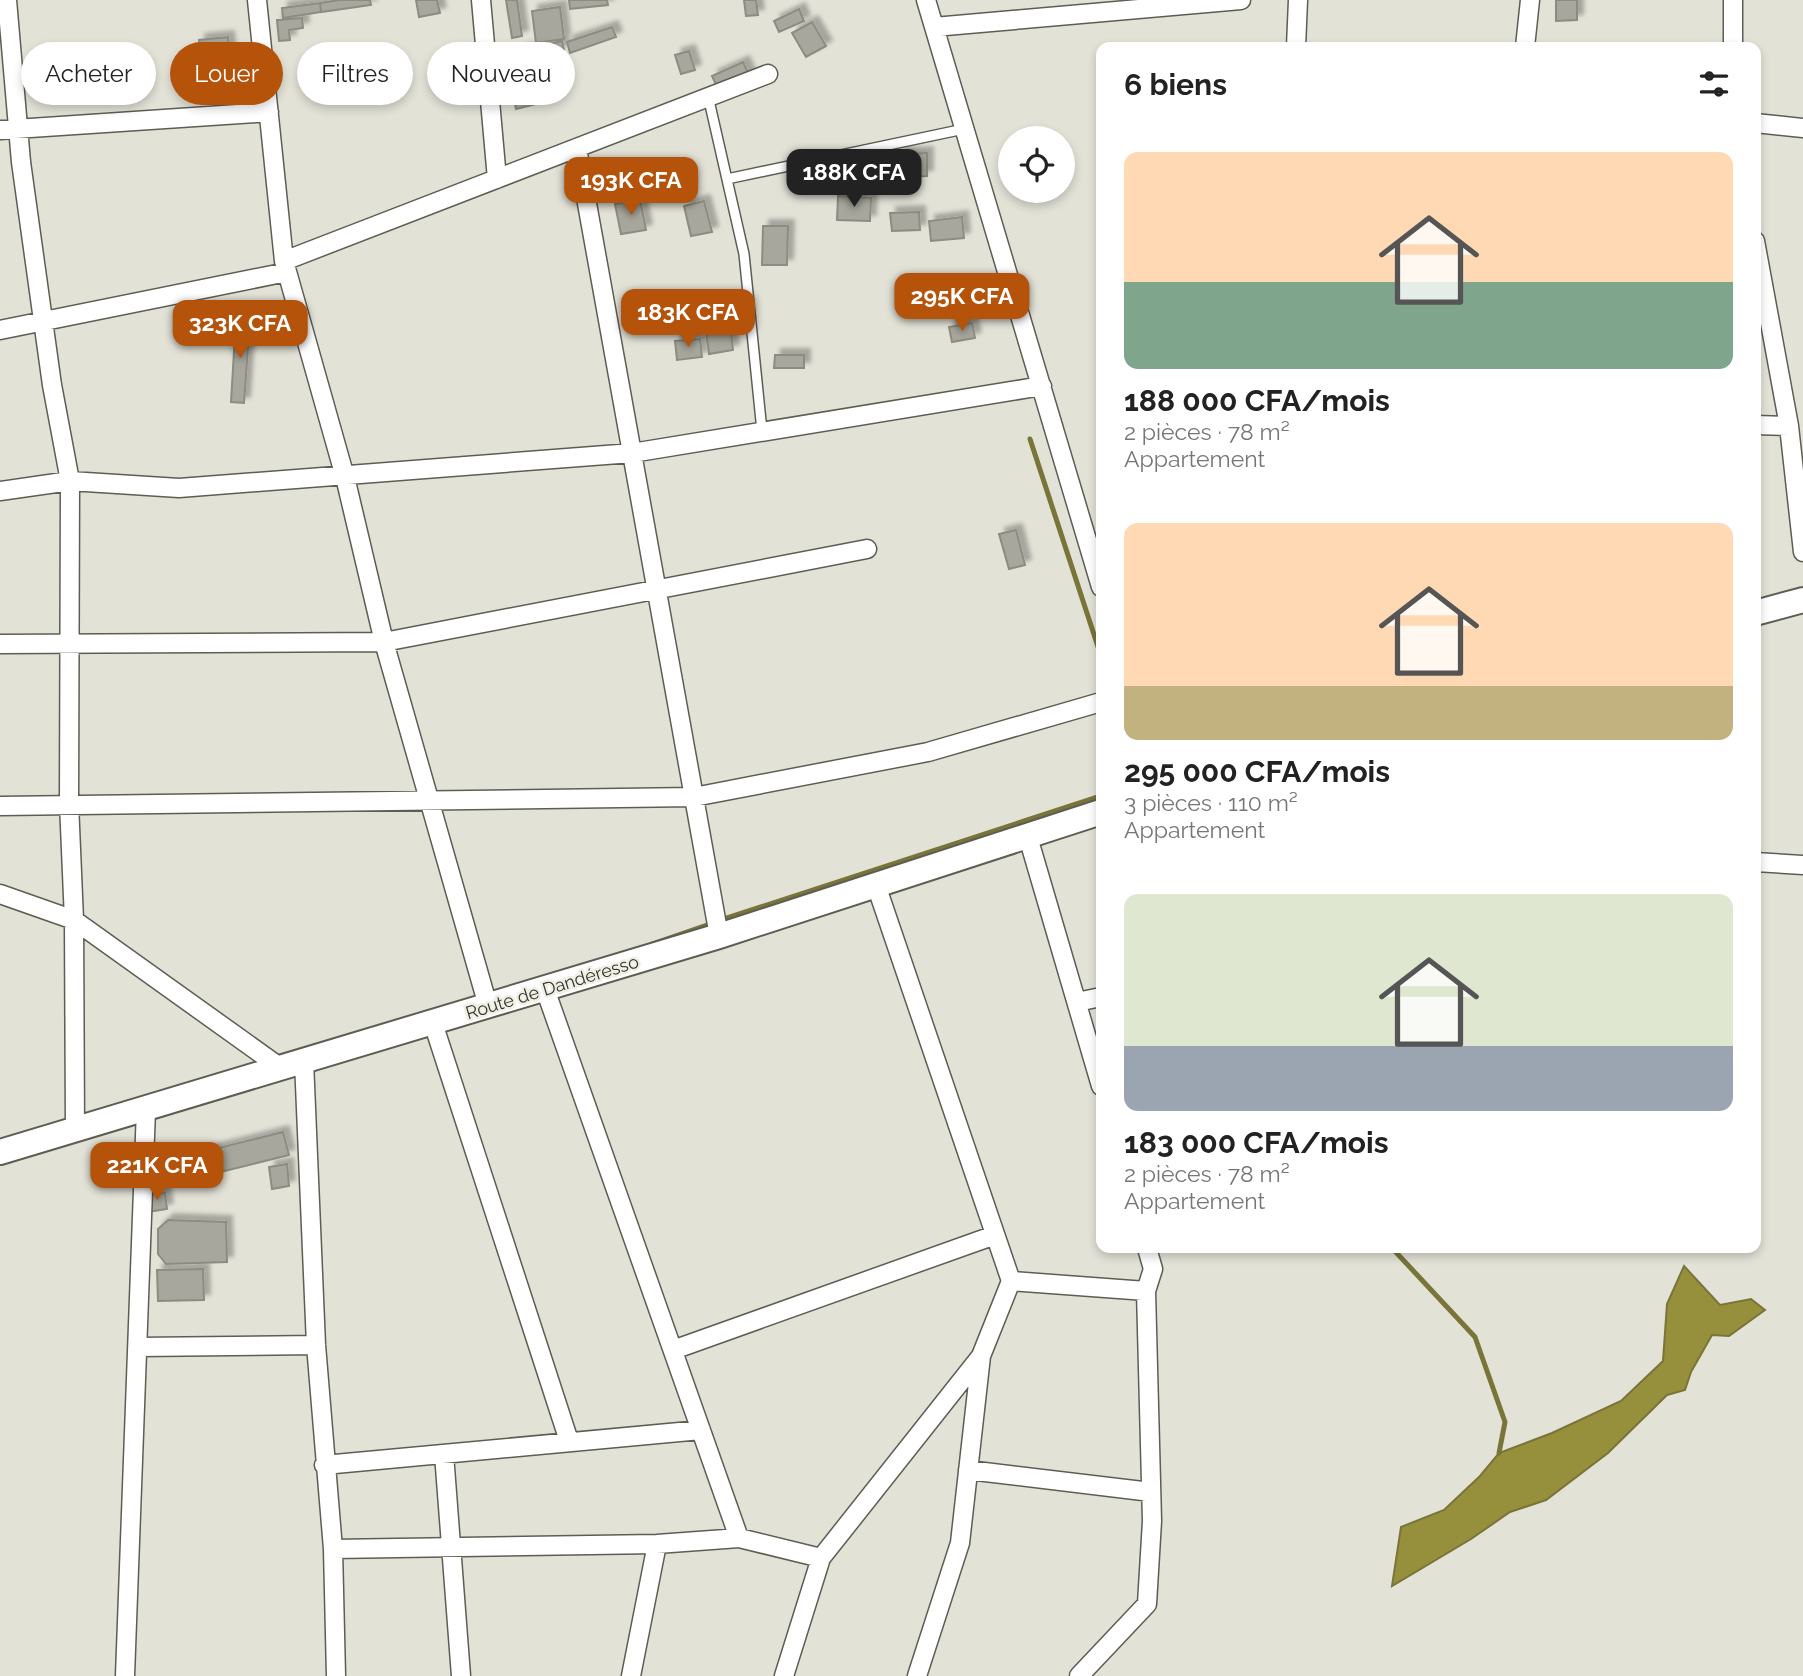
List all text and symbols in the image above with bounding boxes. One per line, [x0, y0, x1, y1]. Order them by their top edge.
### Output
chip: Acheter [21, 42, 156, 105]
chip: Louer [170, 42, 283, 105]
chip: Filtres [297, 42, 413, 105]
chip: Nouveau [427, 42, 575, 105]
icon: filters [1695, 65, 1733, 103]
text: 6 biens [1124, 67, 1227, 102]
map controls [998, 126, 1075, 203]
button: locate [998, 126, 1075, 203]
pin: 188K CFA [782, 150, 926, 209]
pin: 193K CFA [559, 158, 703, 217]
text: 188K CFA [802, 158, 906, 185]
text: 193K CFA [580, 166, 682, 193]
icon: home [1366, 197, 1492, 323]
pin: 295K CFA [890, 274, 1034, 333]
text: 295K CFA [910, 282, 1014, 309]
pin: 183K CFA [616, 290, 760, 349]
text: 183K CFA [637, 298, 739, 325]
pin: 323K CFA [168, 300, 312, 360]
text: 323K CFA [189, 309, 291, 336]
text: 188 000 CFA/mois [1124, 383, 1390, 418]
text: 2 pièces · 78 m² [1124, 418, 1290, 445]
text: Appartement [1124, 445, 1265, 472]
icon: home [1366, 568, 1492, 694]
text: 295 000 CFA/mois [1124, 754, 1390, 789]
text: 3 pièces · 110 m² [1124, 789, 1298, 816]
text: Appartement [1124, 816, 1265, 843]
icon: home [1366, 939, 1492, 1065]
street label: Route de Dandéresso [463, 951, 641, 1023]
text: 183 000 CFA/mois [1124, 1125, 1389, 1160]
pin: 221K CFA [85, 1142, 229, 1202]
text: 221K CFA [106, 1151, 208, 1178]
text: 2 pièces · 78 m² [1124, 1160, 1290, 1187]
text: Appartement [1124, 1187, 1265, 1214]

